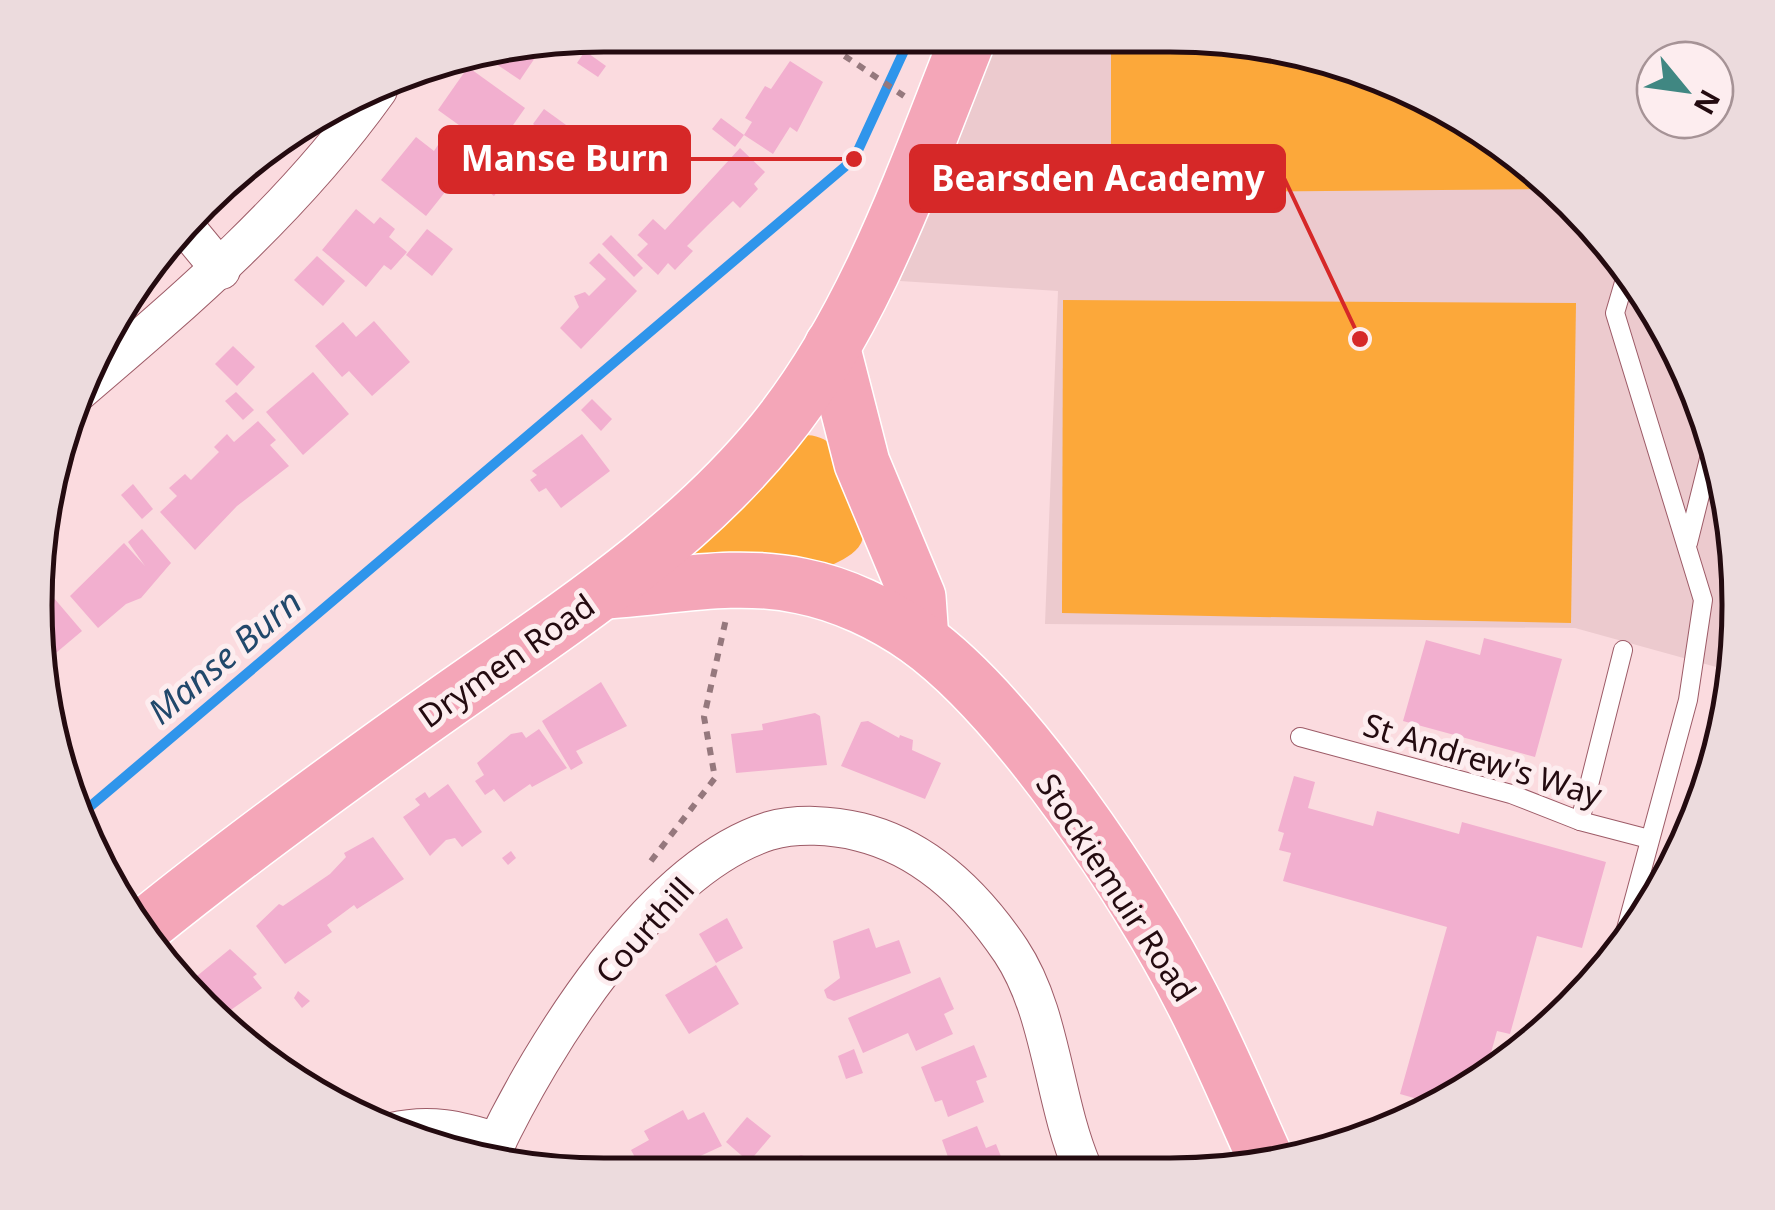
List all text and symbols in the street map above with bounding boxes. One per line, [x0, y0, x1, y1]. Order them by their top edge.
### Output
north arrow [1635, 40, 1735, 140]
text: N [1686, 83, 1730, 122]
callout: Manse Burn [440, 127, 689, 192]
text: Manse Burn [461, 134, 669, 181]
callout: Bearsden Academy [911, 146, 1284, 211]
text: Bearsden Academy [931, 154, 1265, 201]
water label: Manse Burn [137, 578, 311, 734]
street label: Drymen Road [409, 583, 603, 737]
street label: St Andrew's Way [1359, 702, 1608, 816]
street label: Stockiemuir Road [1027, 765, 1207, 1009]
street label: Courthill [585, 868, 703, 992]

